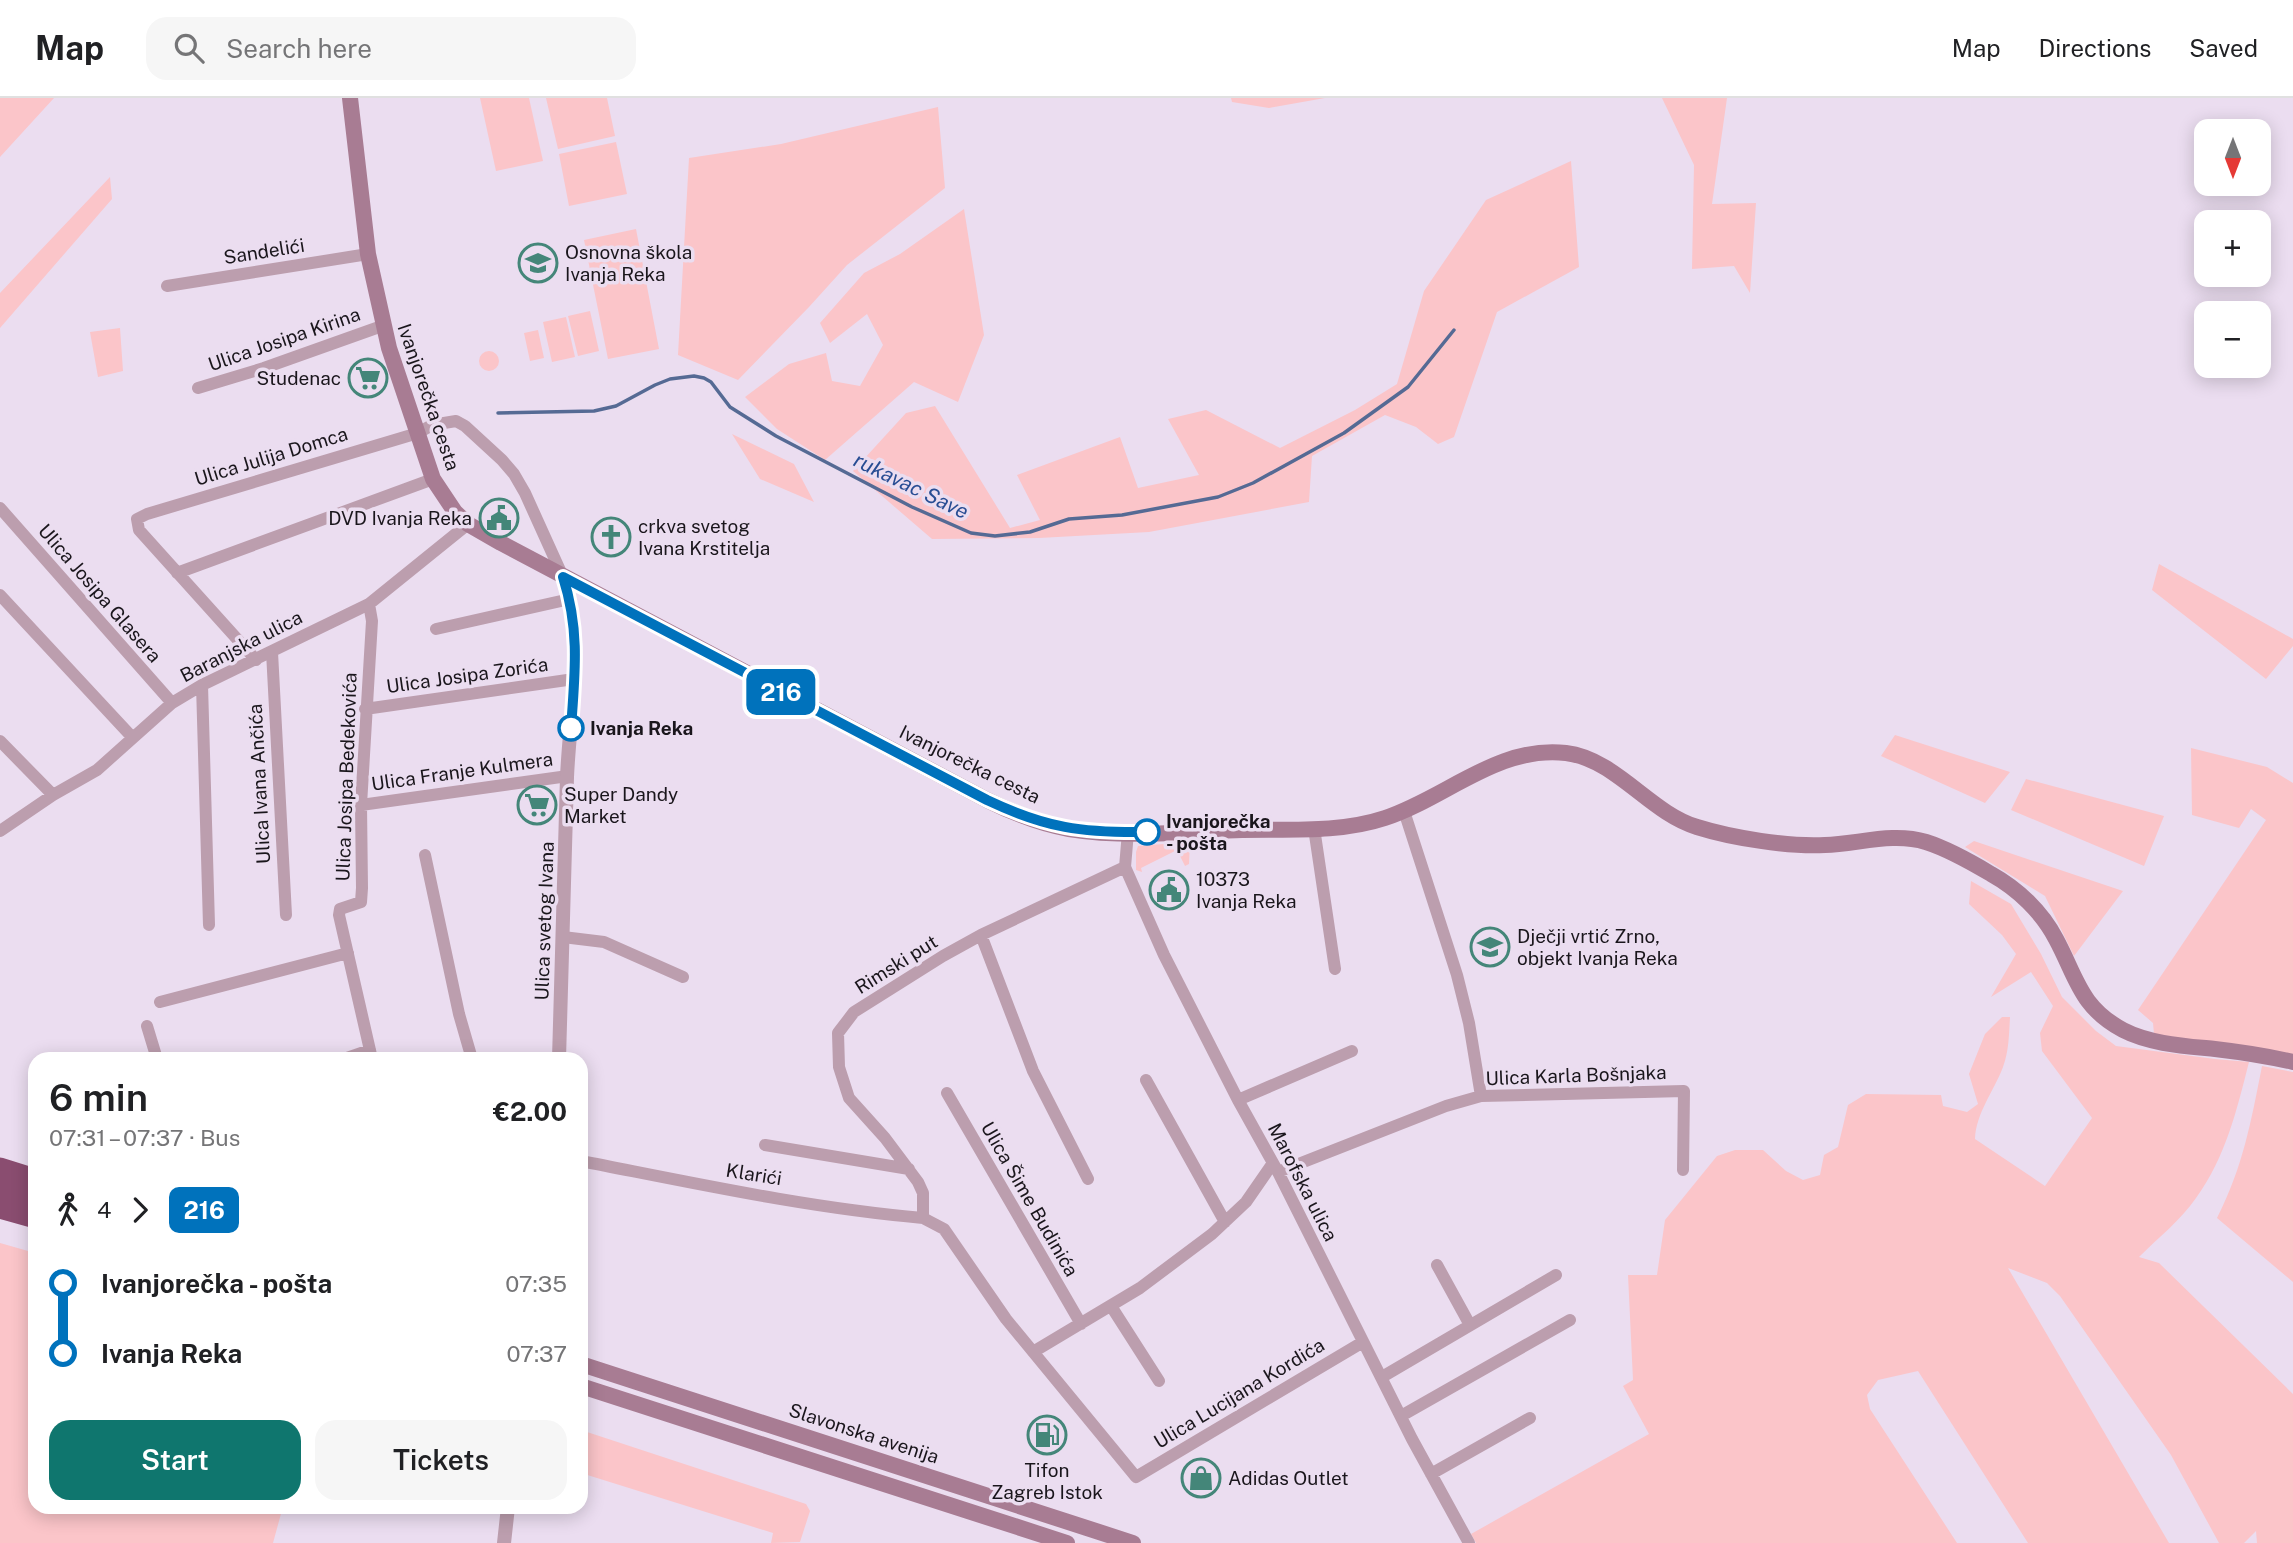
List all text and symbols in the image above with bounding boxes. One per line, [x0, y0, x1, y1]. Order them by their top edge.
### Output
search box [146, 17, 636, 80]
text: Map [35, 29, 104, 67]
icon: search [170, 29, 208, 67]
text: Search here [226, 33, 372, 64]
text: Map [1952, 34, 2001, 62]
text: Directions [2039, 34, 2151, 62]
text: Saved [2189, 34, 2258, 62]
north arrow [2194, 119, 2272, 196]
map controls [2194, 119, 2271, 378]
button: + [2194, 210, 2271, 287]
street label: Sandelići [222, 234, 306, 268]
place label: Osnovna škola Ivanja Reka [565, 241, 692, 285]
school or university icon: Osnovna škola Ivanja Reka [517, 242, 559, 284]
button: − [2194, 301, 2271, 378]
street label: Ulica Josipa Kirina [205, 303, 363, 375]
street label: Ivanjorečka cesta [394, 321, 464, 473]
supermarket icon: Studenac [347, 357, 389, 399]
place label: Studenac [256, 367, 341, 389]
street label: Ulica Julija Domca [192, 422, 350, 490]
water label: rukavac Save [850, 447, 973, 524]
public building icon: DVD Ivanja Reka [478, 497, 520, 539]
place label: DVD Ivanja Reka [328, 507, 472, 529]
place label: crkva svetog Ivana Krstitelja [638, 515, 770, 559]
church icon: crkva svetog Ivana Krstitelja [590, 516, 632, 558]
street label: Ulica Josipa Glasera [34, 519, 166, 667]
street label: Baranjska ulica [176, 606, 306, 686]
street label: Ulica Josipa Zorića [385, 653, 549, 697]
line badge: 216 [741, 669, 821, 715]
street label: Ulica Josipa Bedekovića [331, 672, 361, 882]
text: 216 [760, 678, 802, 706]
street label: Ulica Ivana Ančića [244, 703, 274, 865]
marker: Ivanja Reka [558, 715, 584, 741]
place label: Ivanja Reka [590, 717, 693, 739]
street label: Ivanjorečka cesta [896, 720, 1044, 808]
street label: Ulica Franje Kulmera [370, 747, 554, 795]
place label: Super Dandy Market [564, 783, 678, 827]
supermarket icon: Super Dandy Market [516, 784, 558, 826]
place label: Ivanjorečka - pošta [1166, 810, 1270, 854]
marker: Ivanjorečka - pošta [1134, 819, 1160, 845]
street label: Ulica svetog Ivana [530, 841, 558, 1001]
place label: 10373 Ivanja Reka [1196, 868, 1297, 912]
public building icon: 10373 Ivanja Reka [1148, 869, 1190, 911]
place label: Dječji vrtić Zrno, objekt Ivanja Reka [1517, 925, 1678, 969]
school or university icon: Dječji vrtić Zrno, objekt Ivanja Reka [1469, 926, 1511, 968]
street label: Rimski put [851, 930, 941, 998]
street label: Ulica Karla Bošnjaka [1485, 1061, 1667, 1089]
text: 6 min [49, 1075, 148, 1120]
text: €2.00 [493, 1096, 567, 1127]
street label: Ulica Šime Budinića [977, 1118, 1083, 1280]
street label: Marofska ulica [1264, 1119, 1342, 1245]
text: 07:31 – 07:37 · Bus [49, 1124, 240, 1151]
street label: Klarići [724, 1159, 784, 1189]
icon: walk [49, 1191, 87, 1229]
icon: forward [121, 1191, 159, 1229]
text: 4 [97, 1196, 111, 1223]
text: 216 [183, 1196, 225, 1224]
text: Ivanjorečka - pošta [101, 1268, 332, 1299]
text: 07:35 [505, 1270, 567, 1297]
street label: Ulica Lucijana Kordića [1150, 1333, 1328, 1453]
text: Ivanja Reka [101, 1338, 242, 1369]
text: 07:37 [506, 1340, 567, 1367]
street label: Slavonska avenija [786, 1398, 942, 1468]
fuel station icon: Tifon Zagreb Istok [1026, 1414, 1068, 1456]
button: Start [49, 1420, 301, 1500]
button: Tickets [315, 1420, 567, 1500]
shop icon: Adidas Outlet [1180, 1457, 1222, 1499]
place label: Tifon Zagreb Istok [991, 1459, 1103, 1503]
place label: Adidas Outlet [1228, 1467, 1349, 1489]

